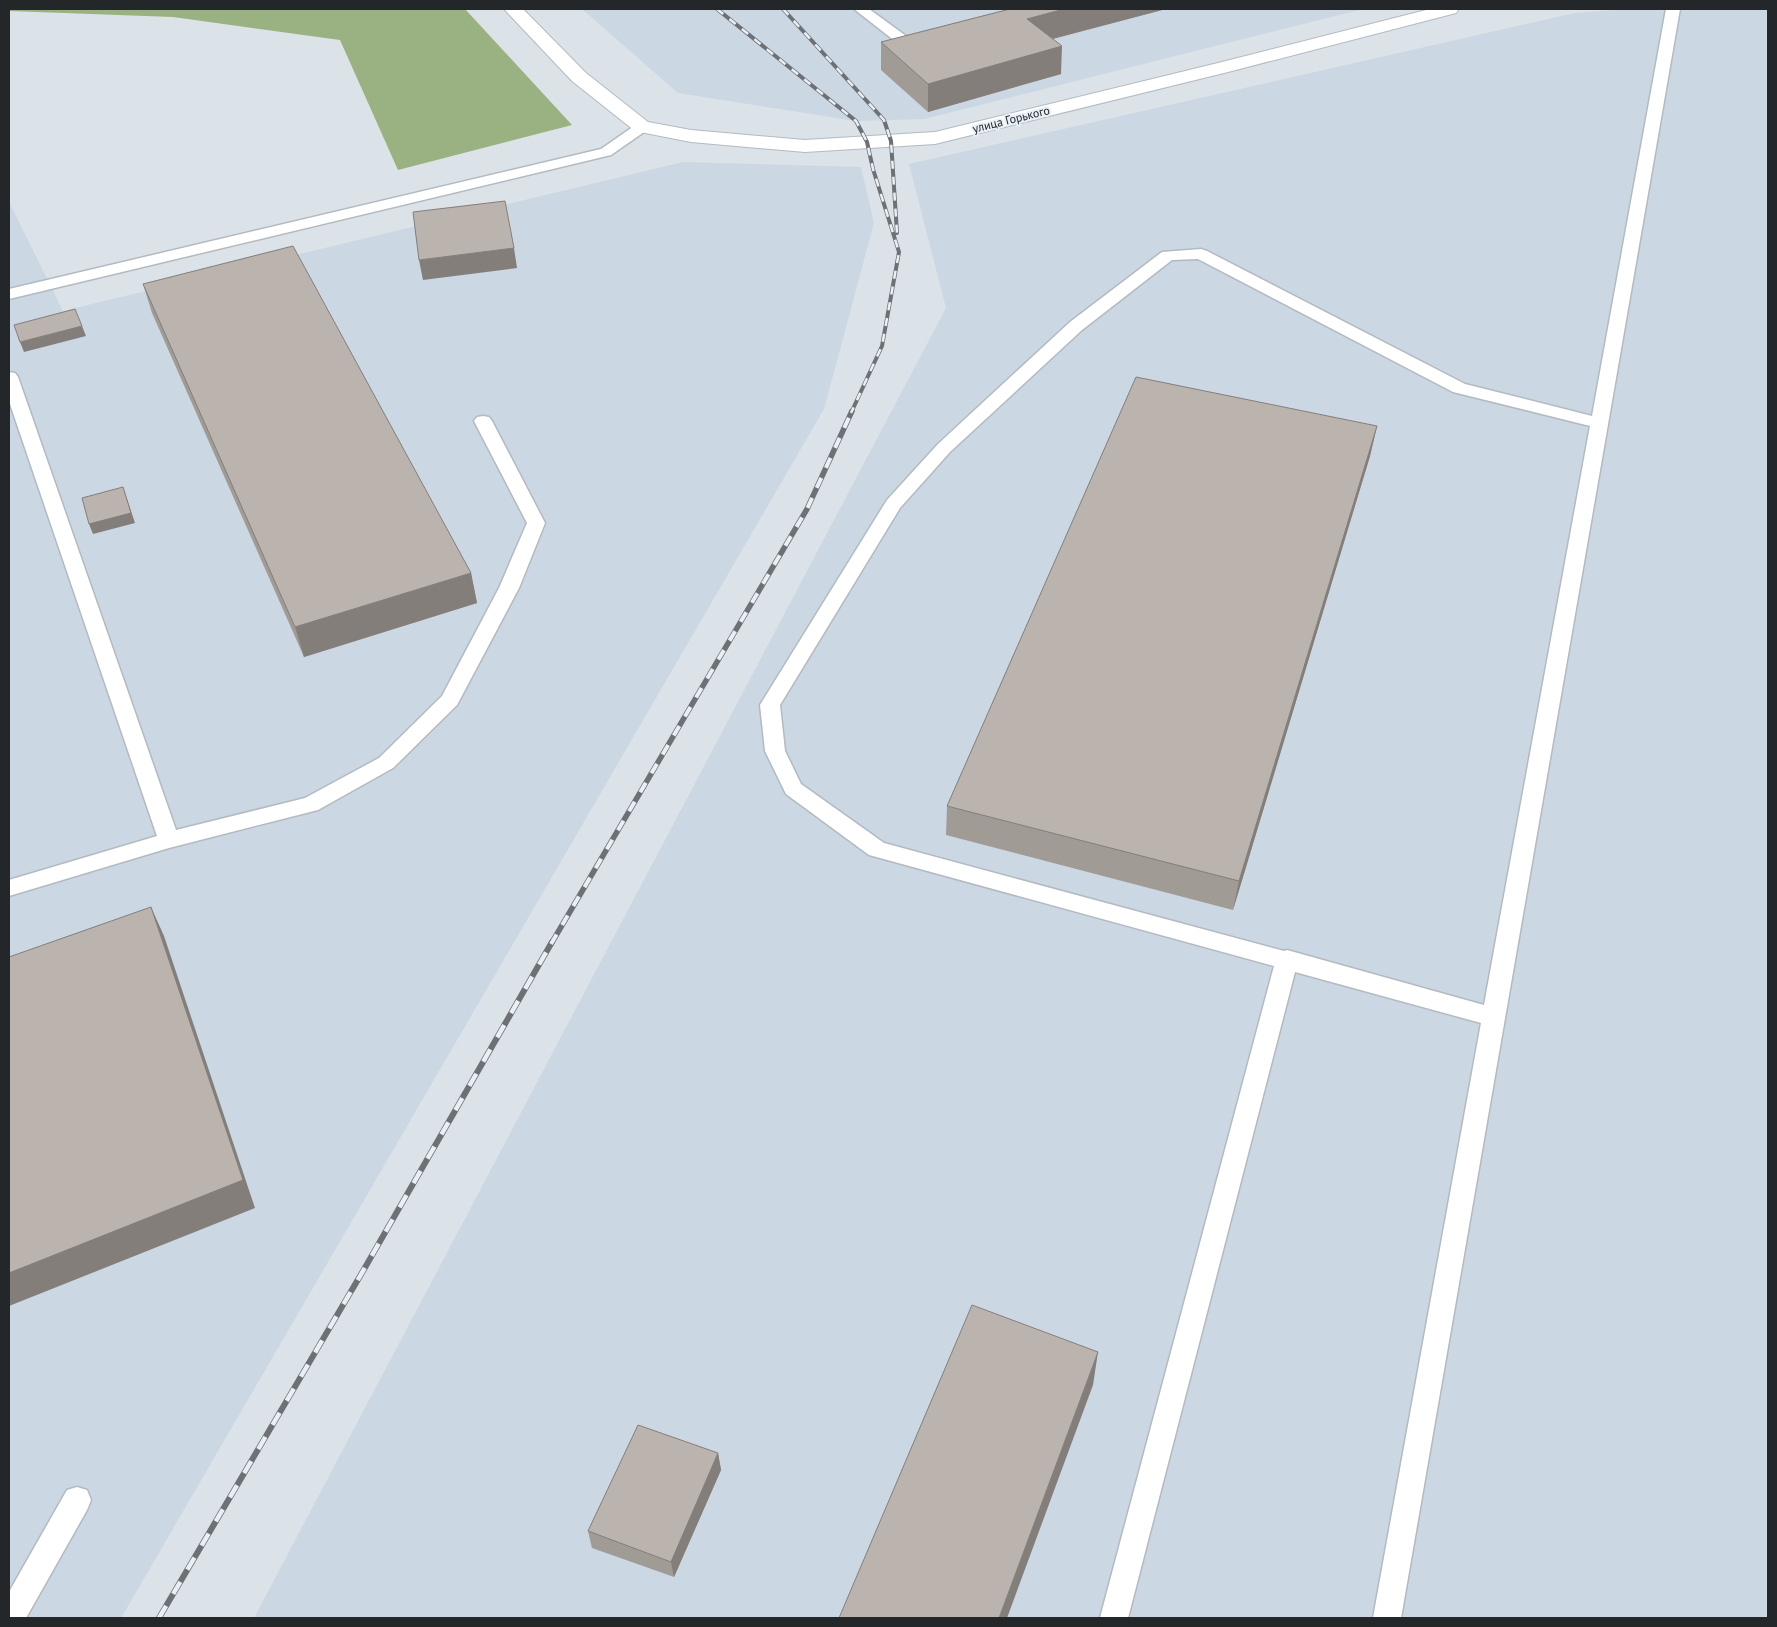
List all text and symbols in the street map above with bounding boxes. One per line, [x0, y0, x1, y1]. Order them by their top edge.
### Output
street label: улица Горького [971, 102, 1051, 136]

